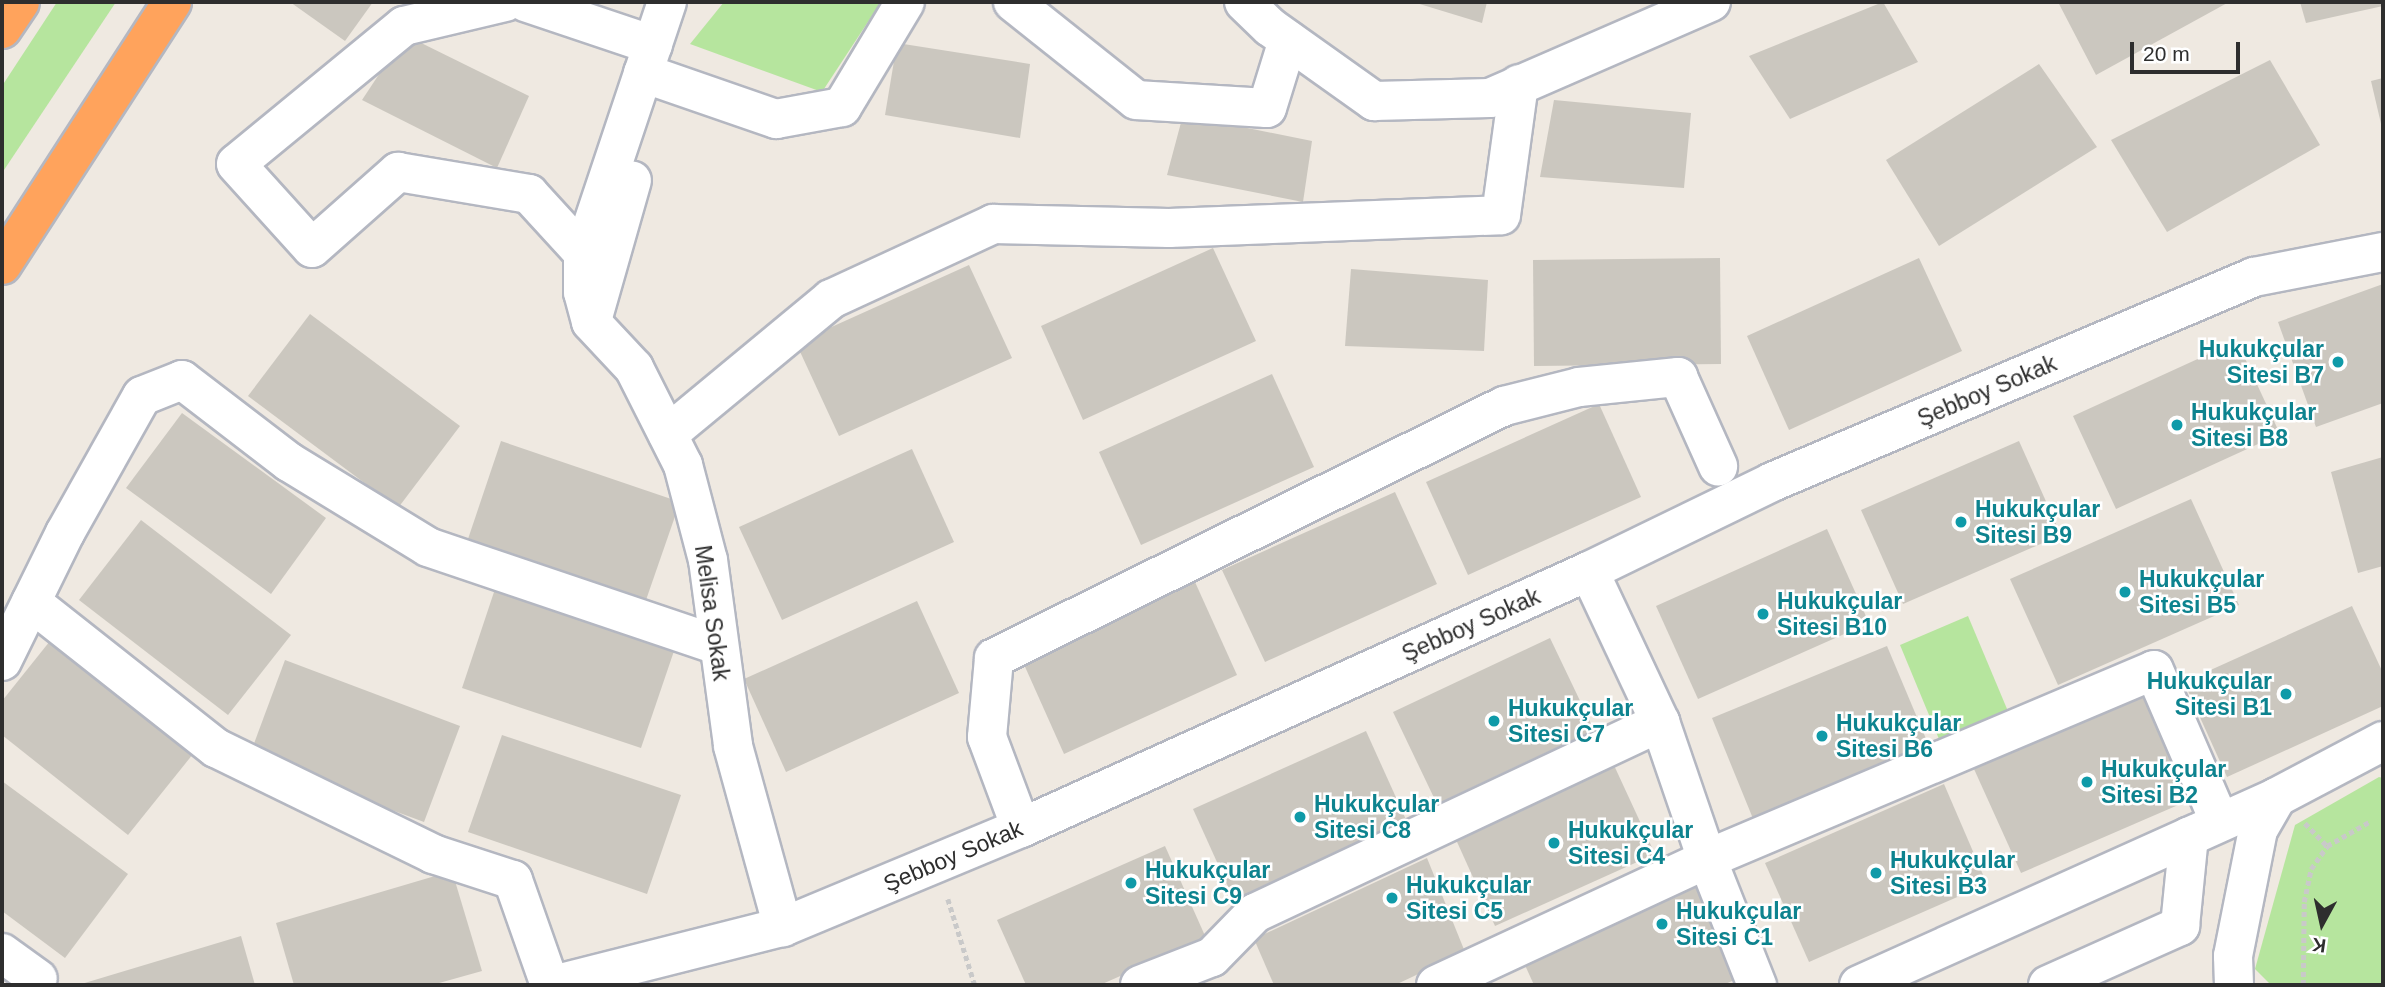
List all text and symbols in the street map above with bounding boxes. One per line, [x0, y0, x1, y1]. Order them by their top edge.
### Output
scale bar [2133, 28, 2243, 72]
text: 20 m [2143, 42, 2190, 65]
place label: Hukukçular Sitesi B7 [2199, 335, 2324, 389]
street label: Şebboy Sokak [1913, 349, 2061, 433]
marker: Hukukçular Sitesi B7 [2330, 354, 2346, 370]
place label: Hukukçular Sitesi B8 [2191, 398, 2316, 452]
marker: Hukukçular Sitesi B8 [2169, 417, 2185, 433]
place label: Hukukçular Sitesi B9 [1975, 495, 2100, 549]
marker: Hukukçular Sitesi B9 [1953, 514, 1969, 530]
street label: Melisa Sokak [689, 543, 735, 683]
place label: Hukukçular Sitesi B5 [2139, 565, 2264, 619]
street label: Şebboy Sokak [1398, 582, 1544, 668]
marker: Hukukçular Sitesi B5 [2117, 584, 2133, 600]
place label: Hukukçular Sitesi B10 [1777, 587, 1902, 641]
marker: Hukukçular Sitesi B10 [1755, 606, 1771, 622]
place label: Hukukçular Sitesi B1 [2147, 667, 2272, 721]
marker: Hukukçular Sitesi B1 [2278, 686, 2294, 702]
place label: Hukukçular Sitesi C7 [1508, 694, 1633, 748]
place label: Hukukçular Sitesi B6 [1836, 709, 1961, 763]
marker: Hukukçular Sitesi C7 [1486, 713, 1502, 729]
marker: Hukukçular Sitesi B6 [1814, 728, 1830, 744]
place label: Hukukçular Sitesi B2 [2101, 755, 2226, 809]
marker: Hukukçular Sitesi B2 [2079, 774, 2095, 790]
place label: Hukukçular Sitesi C8 [1314, 790, 1439, 844]
marker: Hukukçular Sitesi C8 [1292, 809, 1308, 825]
street label: Şebboy Sokak [879, 814, 1027, 898]
place label: Hukukçular Sitesi C4 [1568, 816, 1693, 870]
marker: Hukukçular Sitesi C4 [1546, 835, 1562, 851]
place label: Hukukçular Sitesi B3 [1890, 846, 2015, 900]
place label: Hukukçular Sitesi C9 [1145, 856, 1270, 910]
marker: Hukukçular Sitesi B3 [1868, 865, 1884, 881]
place label: Hukukçular Sitesi C5 [1406, 871, 1531, 925]
marker: Hukukçular Sitesi C9 [1123, 875, 1139, 891]
north arrow [2287, 889, 2357, 959]
marker: Hukukçular Sitesi C5 [1384, 890, 1400, 906]
place label: Hukukçular Sitesi C1 [1676, 897, 1801, 951]
marker: Hukukçular Sitesi C1 [1654, 916, 1670, 932]
text: K [2311, 934, 2327, 957]

